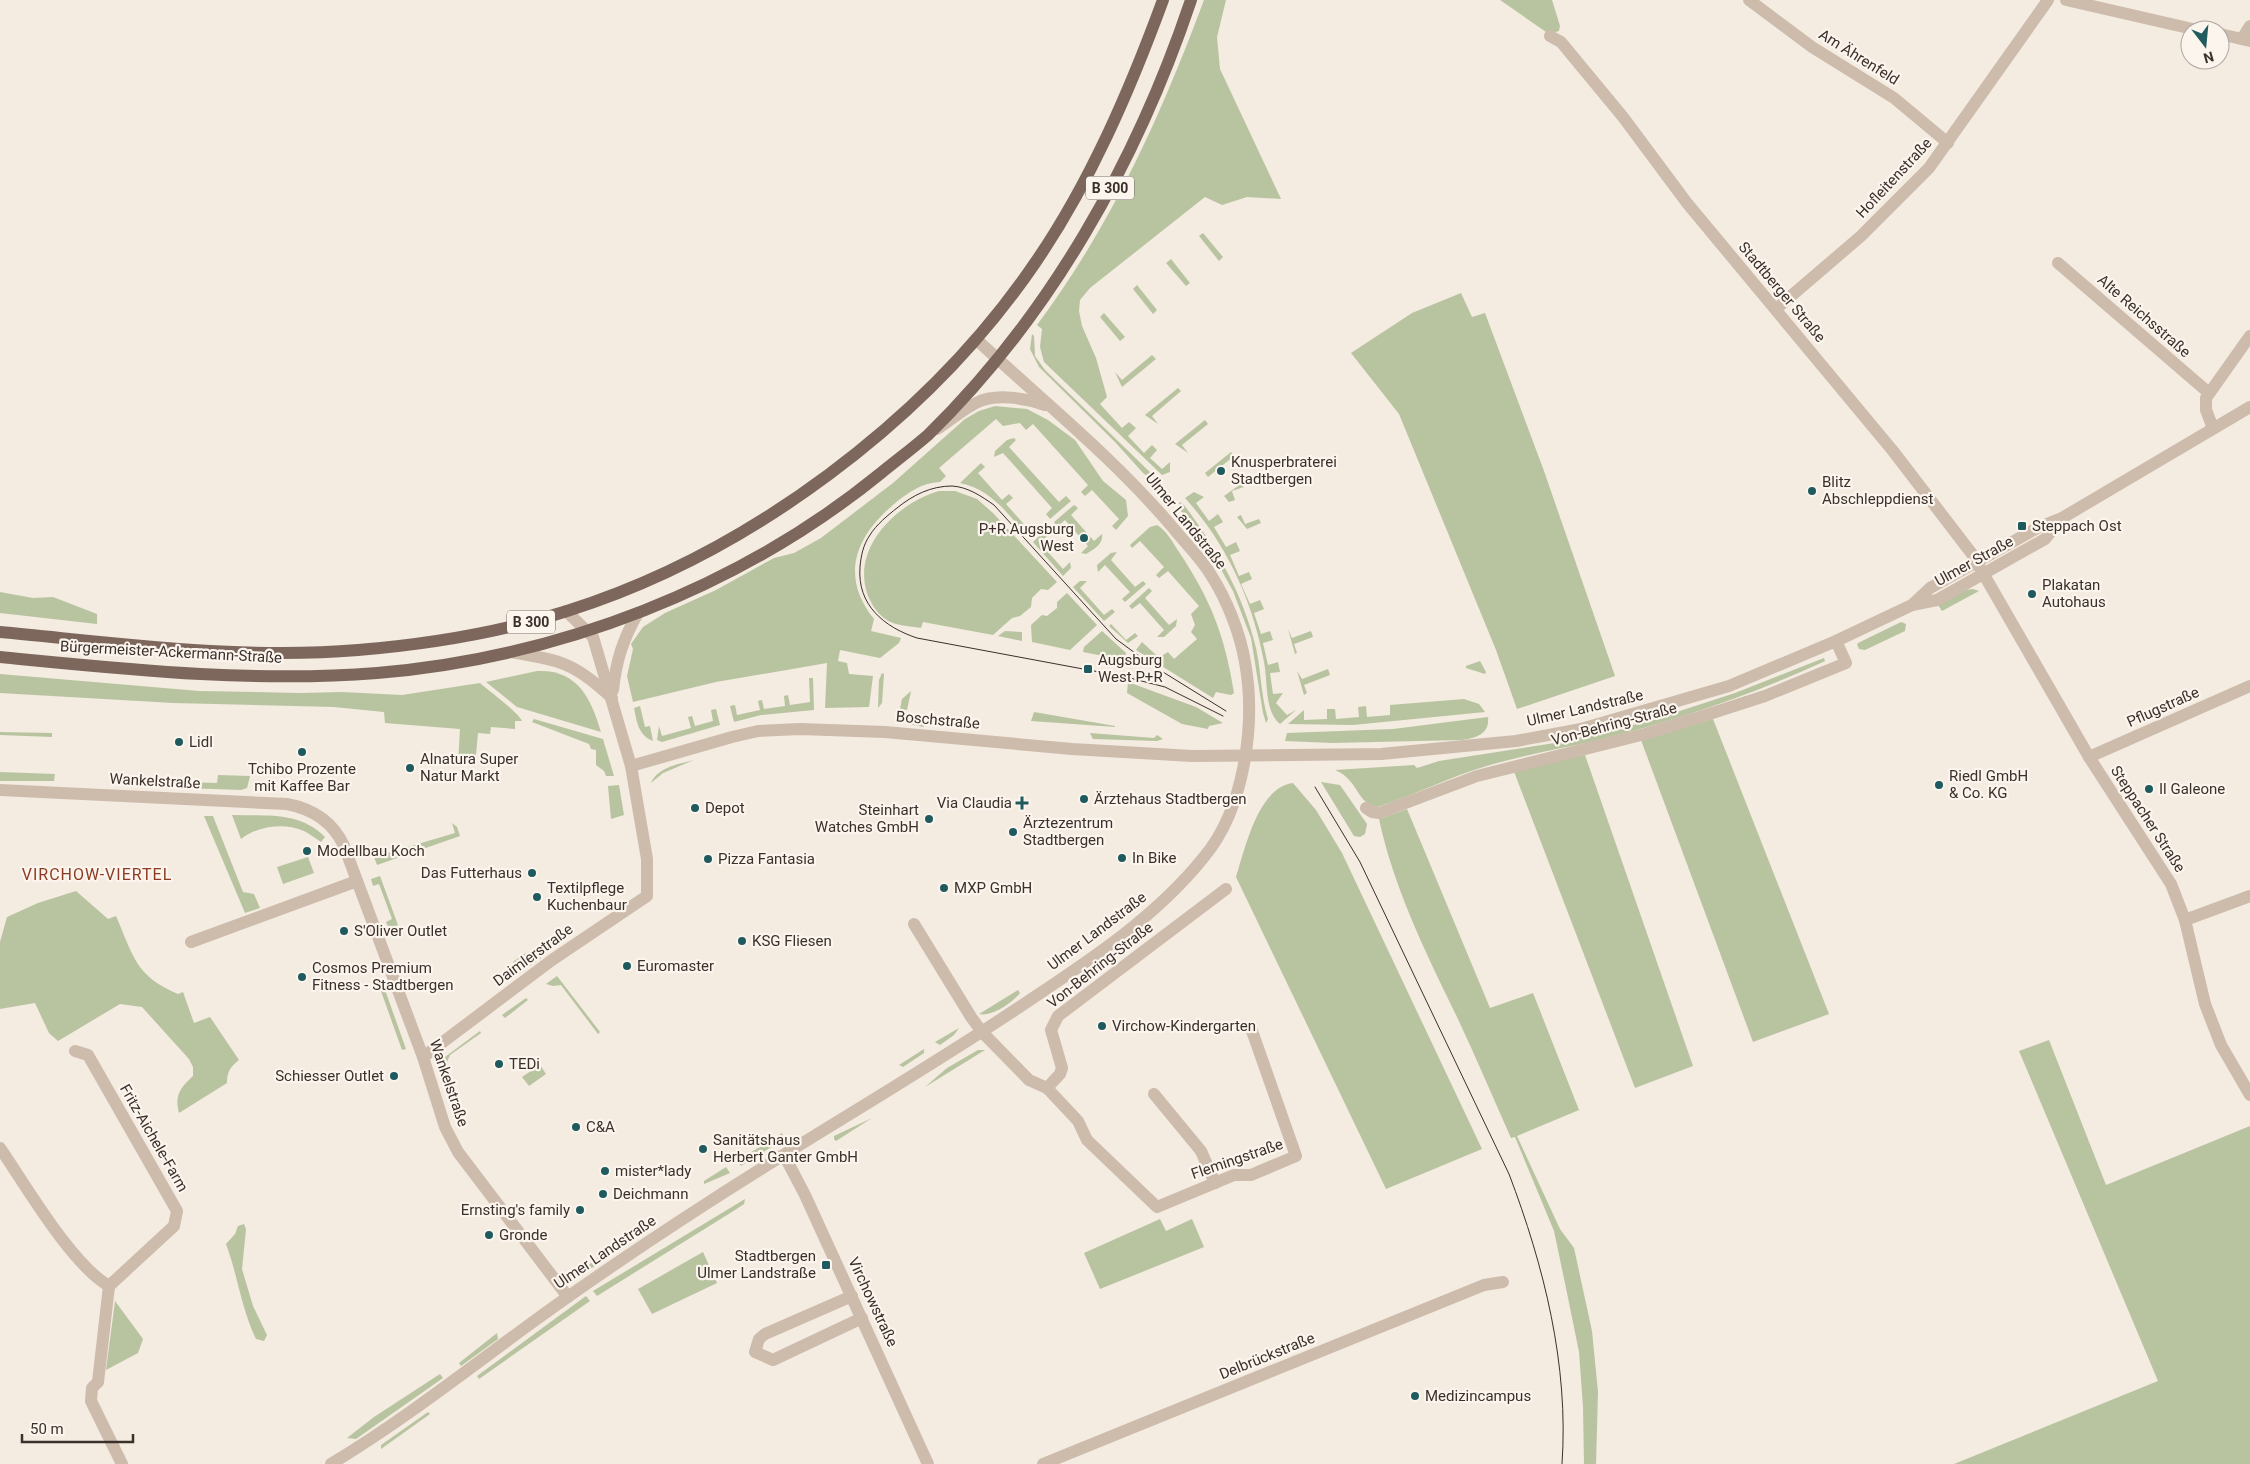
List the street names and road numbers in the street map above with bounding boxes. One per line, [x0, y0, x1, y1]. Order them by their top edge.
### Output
street label: Am Ährenfeld [1816, 25, 1902, 89]
street label: Hofleitenstraße [1852, 134, 1936, 222]
road number: B 300 [1086, 177, 1134, 200]
street label: Stadtberger Straße [1735, 238, 1829, 346]
street label: Alte Reichsstraße [2094, 271, 2194, 361]
street label: Ulmer Landstraße [1142, 469, 1230, 573]
street label: Ulmer Straße [1932, 532, 2016, 590]
road number: B 300 [507, 610, 555, 634]
street label: Bürgermeister-Ackermann-Straße [59, 637, 283, 667]
street label: Pflugstraße [2124, 683, 2202, 731]
street label: Ulmer Landstraße [1525, 686, 1645, 730]
street label: Von-Behring-Straße [1549, 699, 1679, 749]
street label: Boschstraße [895, 707, 981, 733]
street label: Steppacher Straße [2107, 762, 2189, 876]
street label: Wankelstraße [109, 770, 201, 792]
street label: Ulmer Landstraße [1044, 888, 1150, 974]
street label: Von-Behring-Straße [1044, 918, 1156, 1012]
street label: Daimlerstraße [490, 920, 576, 990]
street label: Wankelstraße [426, 1037, 472, 1129]
street label: Fritz-Aichele-Farm [116, 1081, 192, 1195]
street label: Flemingstraße [1189, 1135, 1285, 1183]
street label: Ulmer Landstraße [551, 1211, 659, 1293]
street label: Virchowstraße [844, 1254, 902, 1350]
street label: Delbrückstraße [1217, 1329, 1317, 1383]

